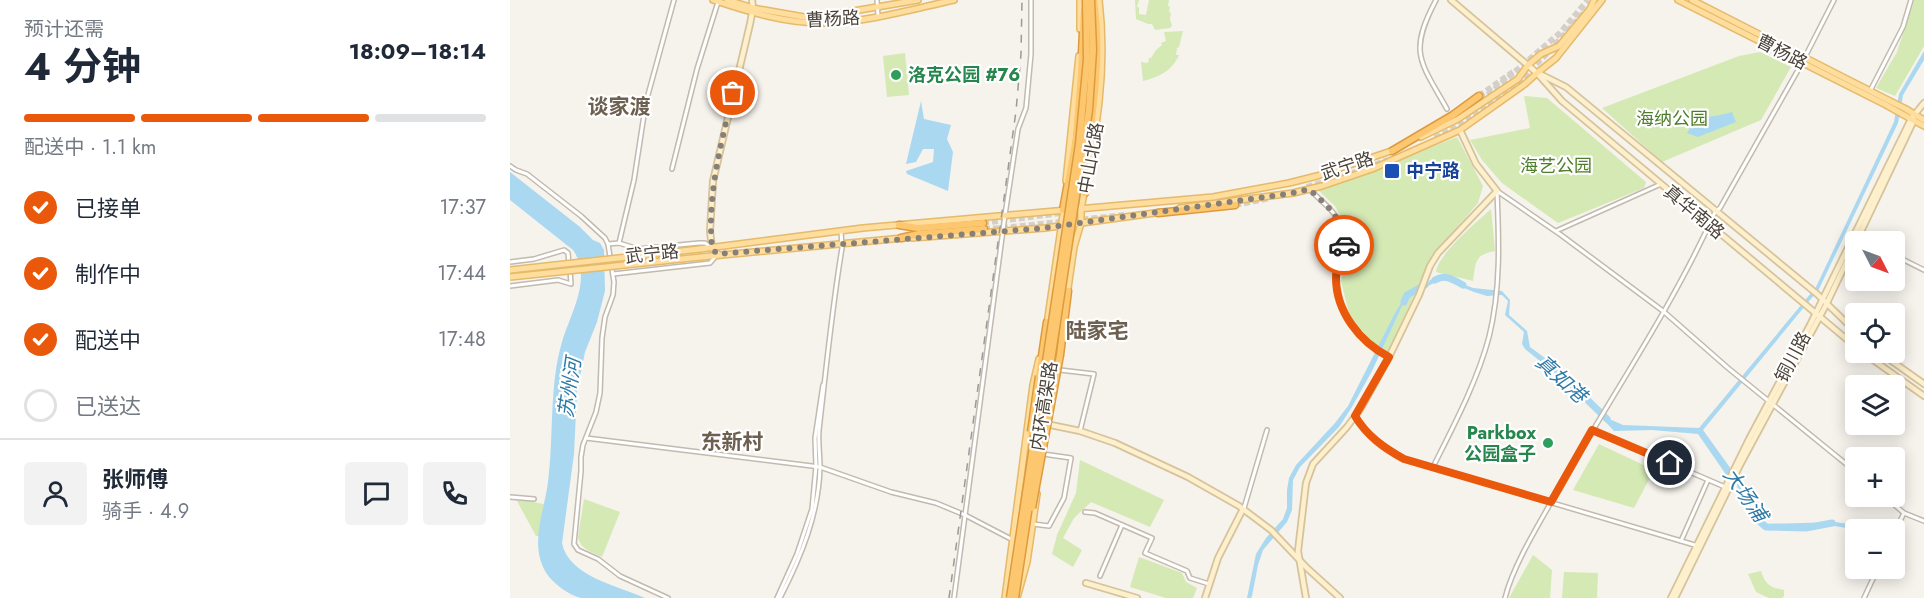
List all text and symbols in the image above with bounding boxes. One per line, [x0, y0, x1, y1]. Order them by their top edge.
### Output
street label: 曹杨路 [805, 5, 861, 33]
text: 预计还需 [24, 15, 104, 44]
street label: 曹杨路 [1752, 28, 1812, 76]
text: 18:09–18:14 [349, 35, 486, 67]
text: 4 分钟 [24, 38, 141, 95]
place label: 洛克公园 #76 [908, 62, 1020, 88]
pin [707, 67, 758, 118]
marker: 洛克公园 #76 [889, 68, 903, 82]
icon: bag [716, 76, 749, 109]
district label: 谈家渡 [588, 92, 651, 122]
park label: 海纳公园 [1636, 106, 1708, 132]
street label: 中山北路 [1072, 120, 1110, 196]
text: 配送中 · 1.1 km [24, 133, 156, 162]
street label: 武宁路 [1317, 145, 1377, 187]
park label: 海艺公园 [1520, 153, 1592, 179]
place label: 中宁路 [1406, 158, 1460, 184]
marker: 中宁路 [1383, 162, 1401, 180]
street label: 真华南路 [1658, 179, 1730, 245]
icon: check [24, 191, 57, 224]
text: 已接单 [75, 192, 141, 224]
text: 17:37 [439, 193, 486, 222]
courier [1314, 215, 1374, 275]
icon: car [1328, 229, 1361, 262]
north arrow [1845, 231, 1905, 291]
map controls [1845, 231, 1905, 579]
street label: 武宁路 [624, 238, 680, 270]
icon: check [24, 257, 57, 290]
text: 制作中 [75, 258, 141, 290]
text: 17:44 [437, 259, 486, 288]
button: locate [1845, 303, 1905, 363]
district label: 陆家宅 [1066, 316, 1129, 346]
icon: check [24, 323, 57, 356]
text: 配送中 [75, 324, 141, 356]
text: 17:48 [438, 325, 486, 354]
street label: 铜川路 [1769, 327, 1817, 387]
water label: 真如港 [1529, 348, 1595, 412]
water label: 苏州河 [551, 352, 589, 420]
street label: 内环高架路 [1024, 360, 1064, 452]
button: layers [1845, 375, 1905, 435]
text: 已送达 [75, 390, 141, 422]
place label: Parkbox 公园盒子 [1464, 420, 1536, 467]
district label: 东新村 [701, 427, 764, 457]
marker: Parkbox 公园盒子 [1541, 436, 1555, 450]
pin [1644, 437, 1695, 488]
icon: home [1653, 446, 1686, 479]
button: + [1845, 447, 1905, 507]
button: person [24, 462, 87, 525]
button: chat [345, 462, 408, 525]
button: phone [423, 462, 486, 525]
water label: 大场浦 [1716, 462, 1776, 530]
text: 张师傅 [102, 463, 168, 495]
text: 骑手 · 4.9 [102, 497, 189, 526]
button: − [1845, 519, 1905, 579]

